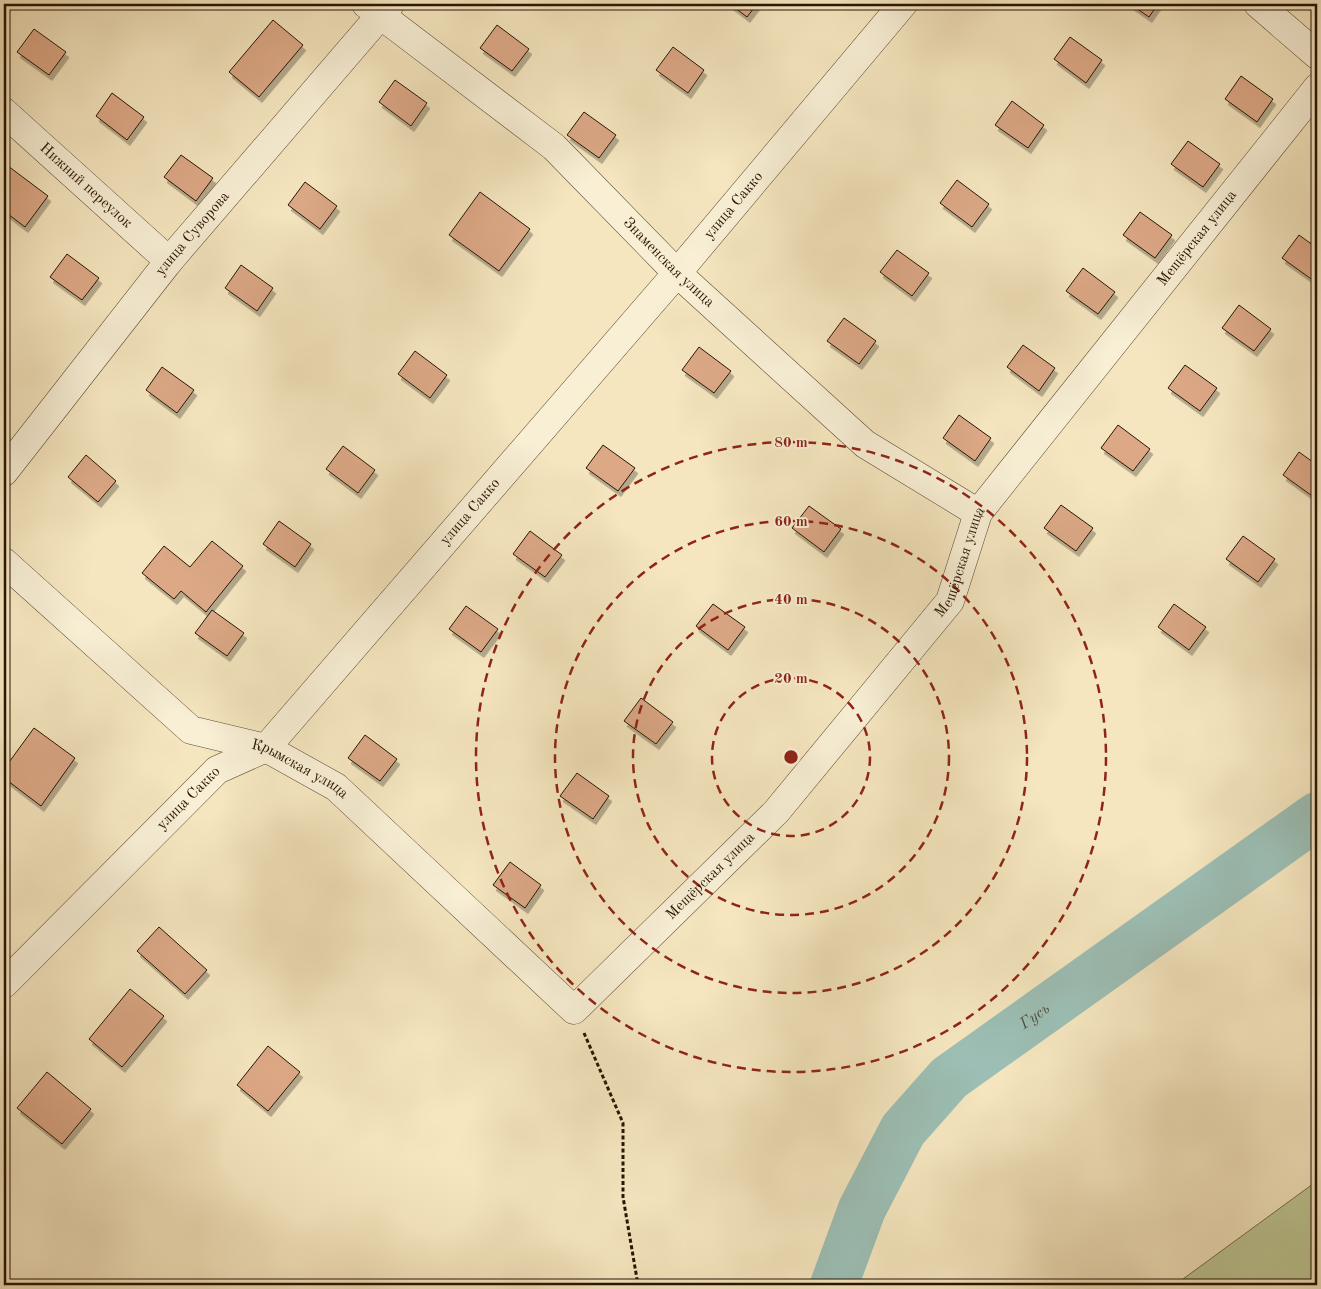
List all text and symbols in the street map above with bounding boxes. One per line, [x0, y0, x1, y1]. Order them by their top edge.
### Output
street label: Нижний переулок [37, 140, 135, 231]
street label: улица Сакко [701, 169, 766, 242]
street label: Мещёрская улица [1155, 187, 1240, 289]
street label: улица Суворова [153, 188, 233, 279]
street label: Знаменская улица [620, 215, 717, 311]
text: 80 m [774, 436, 808, 451]
street label: улица Сакко [438, 476, 503, 548]
street label: Мещёрская улица [932, 503, 988, 620]
text: 60 m [774, 515, 808, 530]
text: 40 m [774, 593, 808, 608]
text: 20 m [774, 672, 808, 687]
street label: Крымская улица [250, 737, 351, 802]
centre of rings [782, 748, 800, 766]
street label: улица Сакко [154, 764, 223, 833]
street label: Мещёрская улица [663, 829, 758, 923]
water label: Гусь [1016, 1001, 1053, 1033]

